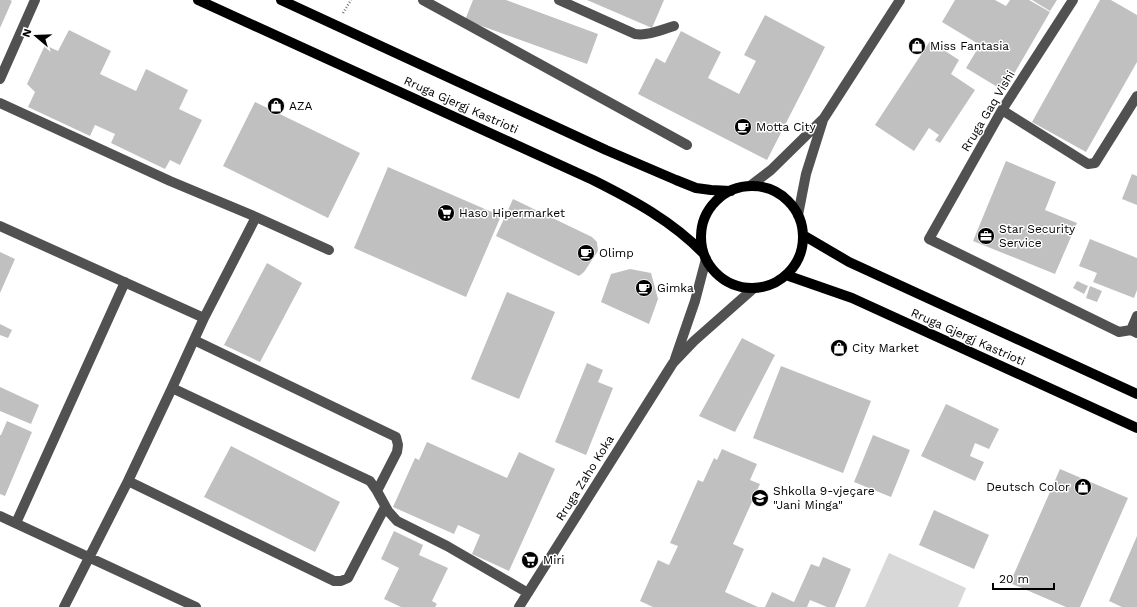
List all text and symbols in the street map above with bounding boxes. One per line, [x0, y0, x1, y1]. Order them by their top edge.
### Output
north arrow [16, 16, 56, 56]
text: N [20, 27, 34, 39]
shop icon: Miss Fantasia [907, 36, 927, 56]
place label: Miss Fantasia [930, 39, 1009, 53]
street label: Rruga Gaq Vishi [958, 68, 1018, 154]
street label: Rruga Gjergj Kastrioti [402, 73, 520, 137]
shop icon: AZA [266, 96, 286, 116]
place label: AZA [289, 99, 312, 113]
cafe icon: Motta City [733, 117, 753, 137]
place label: Motta City [756, 120, 817, 134]
supermarket icon: Haso Hipermarket [436, 203, 456, 223]
place label: Haso Hipermarket [459, 206, 565, 220]
place label: Star Security Service [999, 222, 1076, 250]
office icon: Star Security Service [976, 226, 996, 246]
cafe icon: Olimp [576, 243, 596, 263]
place label: Olimp [599, 246, 634, 260]
cafe icon: Gimka [634, 278, 654, 298]
place label: Gimka [657, 281, 694, 295]
street label: Rruga Gjergj Kastrioti [909, 305, 1027, 369]
shop icon: City Market [829, 338, 849, 358]
place label: City Market [852, 341, 919, 355]
street label: Rruga Zaho Koka [553, 432, 617, 523]
shop icon: Deutsch Color [1073, 477, 1093, 497]
place label: Deutsch Color [986, 480, 1070, 494]
place label: Shkolla 9-vjeçare "Jani Minga" [773, 484, 875, 512]
school or university icon: Shkolla 9-vjeçare "Jani Minga" [750, 488, 770, 508]
supermarket icon: Miri [520, 550, 540, 570]
place label: Miri [543, 553, 565, 567]
scale bar [993, 565, 1054, 591]
text: 20 m [999, 572, 1029, 586]

